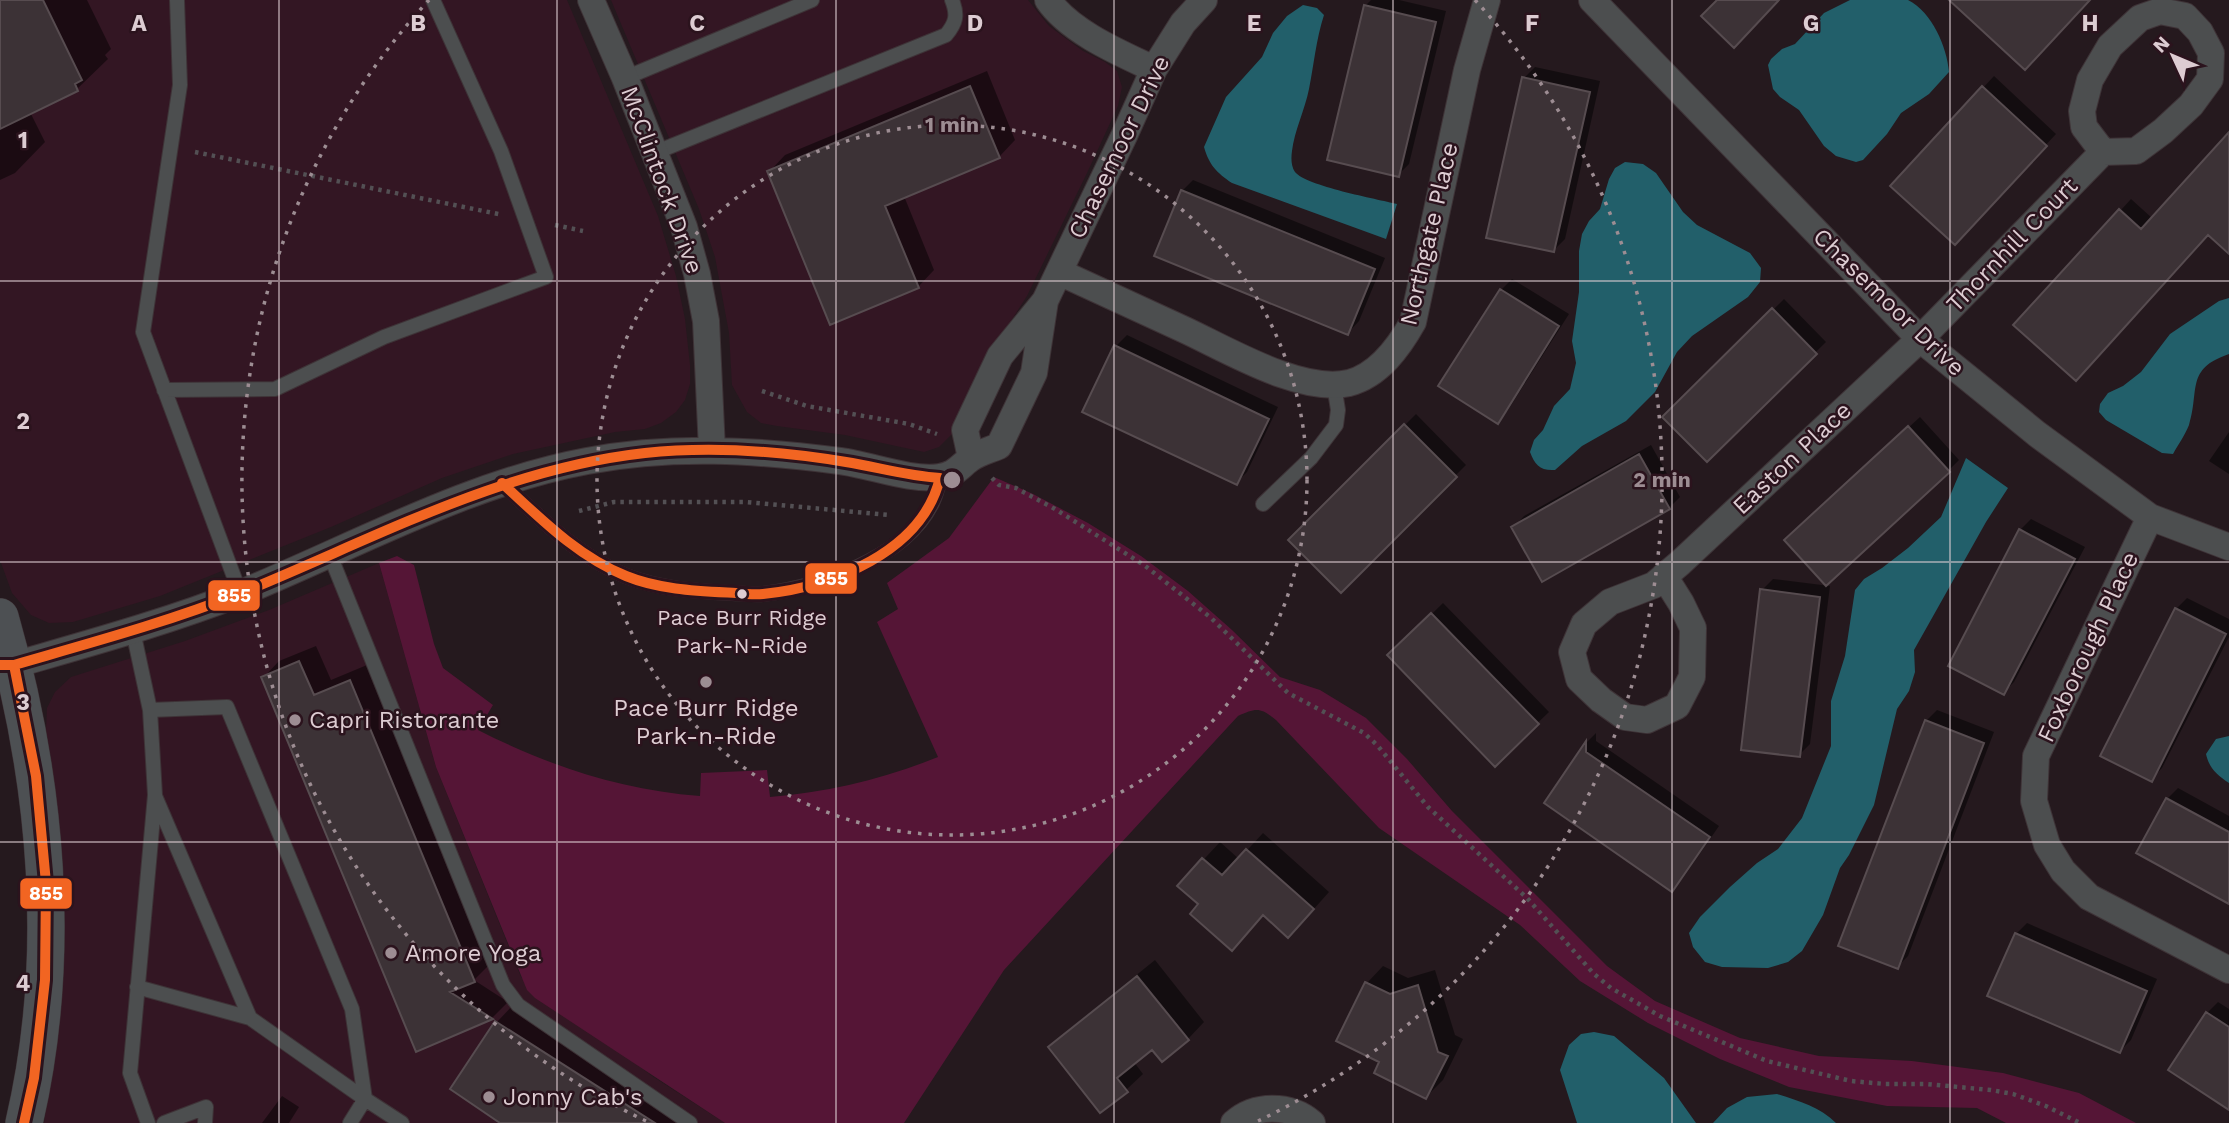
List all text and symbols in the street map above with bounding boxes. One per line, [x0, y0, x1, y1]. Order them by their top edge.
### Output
text: A [131, 10, 147, 37]
text: B [410, 10, 426, 37]
text: C [689, 10, 705, 37]
text: D [967, 10, 983, 37]
text: E [1247, 10, 1261, 37]
text: F [1525, 10, 1539, 37]
text: G [1803, 10, 1819, 37]
text: H [2081, 10, 2099, 37]
north arrow [2138, 21, 2208, 91]
text: N [2148, 31, 2174, 58]
street label: Chasemoor Drive [1063, 51, 1175, 243]
street label: McClintock Drive [615, 82, 709, 278]
text: 1 min [925, 112, 979, 137]
text: 1 [18, 127, 28, 154]
street label: Northgate Place [1394, 140, 1464, 328]
street label: Thornhill Court [1941, 172, 2083, 318]
street label: Chasemoor Drive [1807, 222, 1971, 382]
street label: Easton Place [1727, 396, 1857, 520]
text: 2 [16, 408, 30, 435]
text: 2 min [1633, 467, 1691, 492]
centre of rings [940, 468, 964, 492]
street label: Foxborough Place [2032, 547, 2144, 747]
line badge: 855 [804, 562, 858, 595]
text: 855 [814, 567, 848, 590]
line badge: 855 [207, 579, 261, 612]
text: 855 [217, 584, 251, 607]
marker: Pace Burr Ridge Park-N-Ride [735, 587, 749, 601]
place label: Pace Burr Ridge Park-N-Ride [657, 605, 827, 658]
marker: Pace Burr Ridge Park-n-Ride [698, 674, 714, 690]
text: 3 [16, 689, 30, 716]
place label: Pace Burr Ridge Park-n-Ride [613, 694, 799, 750]
place label: Capri Ristorante [309, 706, 499, 734]
marker: Capri Ristorante [287, 712, 303, 728]
line badge: 855 [19, 877, 73, 910]
text: 855 [29, 882, 63, 905]
place label: Amore Yoga [405, 939, 541, 967]
marker: Amore Yoga [383, 945, 399, 961]
text: 4 [16, 970, 31, 997]
place label: Jonny Cab's [503, 1083, 643, 1111]
marker: Jonny Cab's [481, 1089, 497, 1105]

